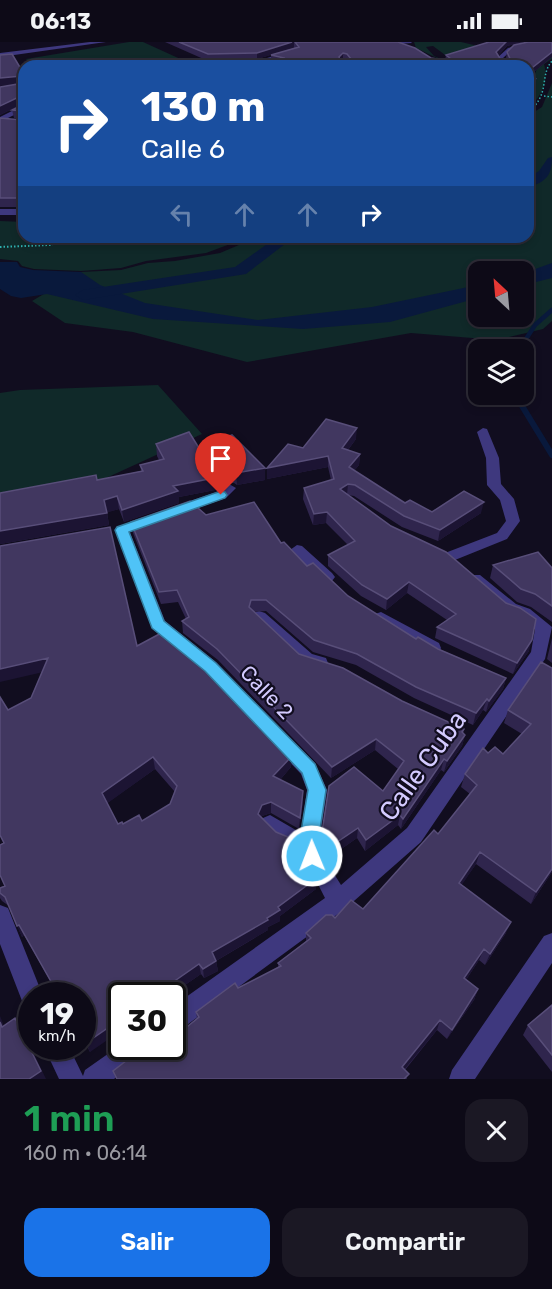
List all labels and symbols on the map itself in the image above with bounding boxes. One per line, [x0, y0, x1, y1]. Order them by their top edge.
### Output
north arrow [468, 261, 534, 327]
pin [195, 433, 246, 495]
street label: Calle 2 [235, 660, 299, 724]
street label: Calle Cuba [373, 705, 473, 827]
position arrow [280, 824, 344, 888]
speed limit sign: 30 [108, 982, 186, 1060]

